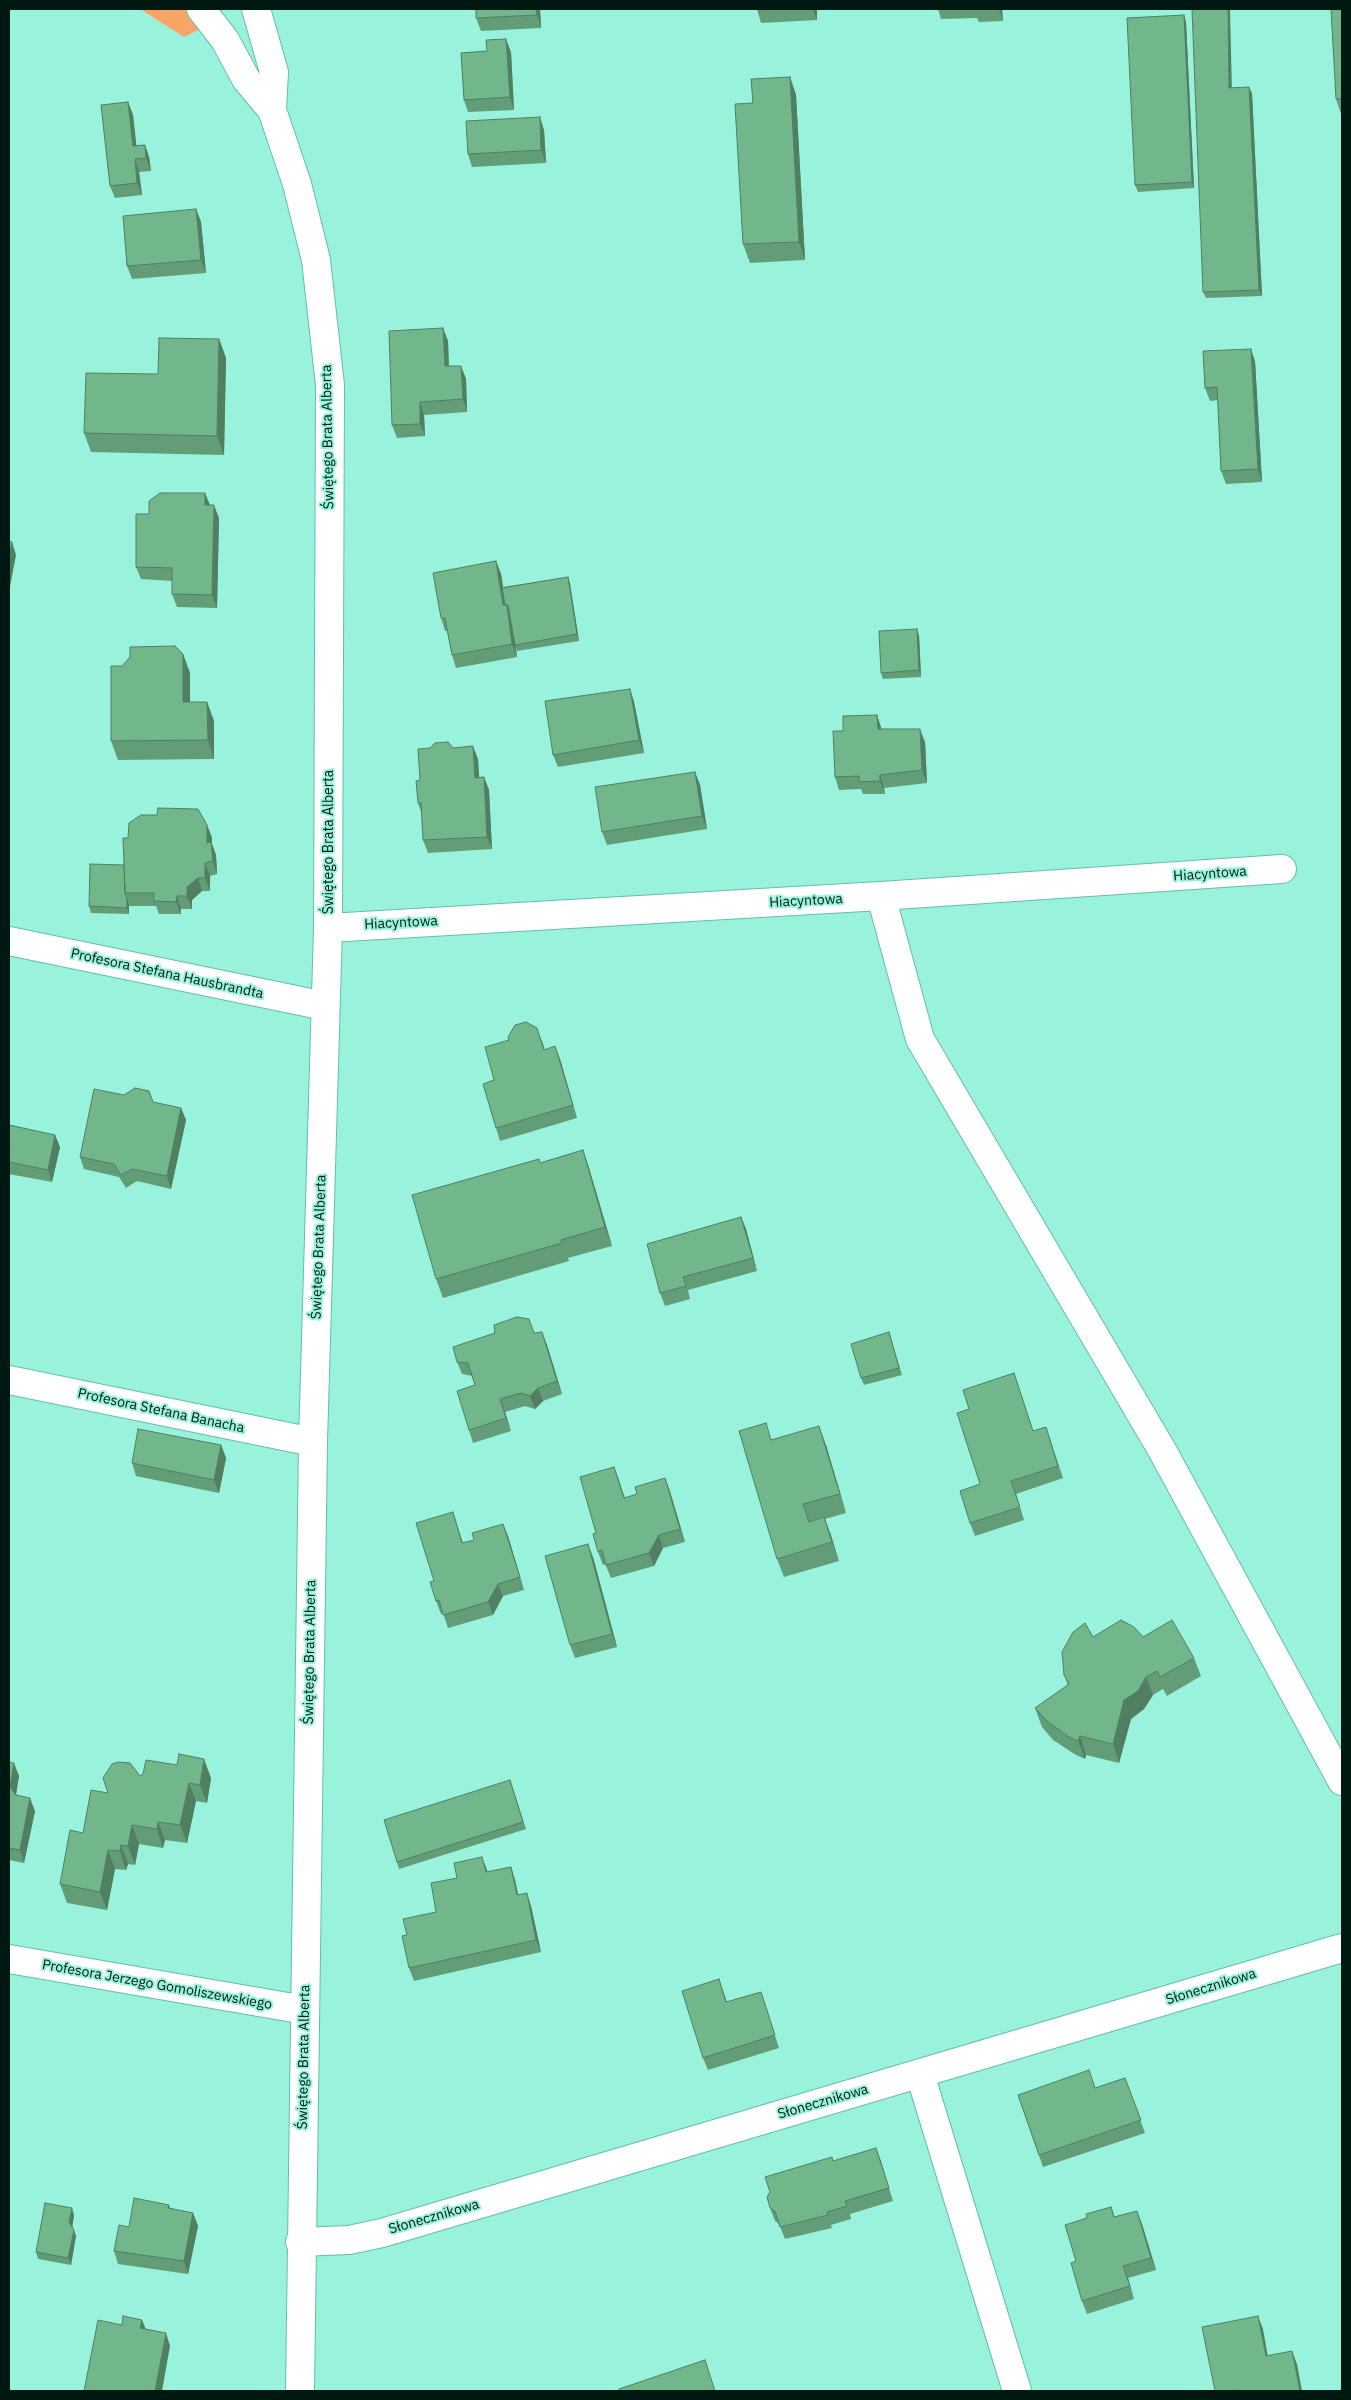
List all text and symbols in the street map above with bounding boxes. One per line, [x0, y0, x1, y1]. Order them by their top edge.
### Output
street label: Świętego Brata Alberta [318, 365, 338, 509]
street label: Świętego Brata Alberta [321, 770, 337, 914]
street label: Hiacyntowa [1173, 863, 1247, 885]
street label: Hiacyntowa [769, 891, 843, 911]
street label: Hiacyntowa [364, 913, 438, 933]
street label: Profesora Stefana Hausbrandta [69, 945, 265, 1003]
street label: Świętego Brata Alberta [308, 1174, 330, 1320]
street label: Profesora Stefana Banacha [76, 1385, 246, 1437]
street label: Świętego Brata Alberta [300, 1580, 320, 1724]
street label: Profesora Jerzego Gomoliszewskiego [41, 1956, 273, 2014]
street label: Słonecznikowa [1164, 1965, 1258, 2009]
street label: Świętego Brata Alberta [294, 1985, 314, 2129]
street label: Słonecznikowa [776, 2081, 870, 2123]
street label: Słonecznikowa [387, 2196, 481, 2238]

